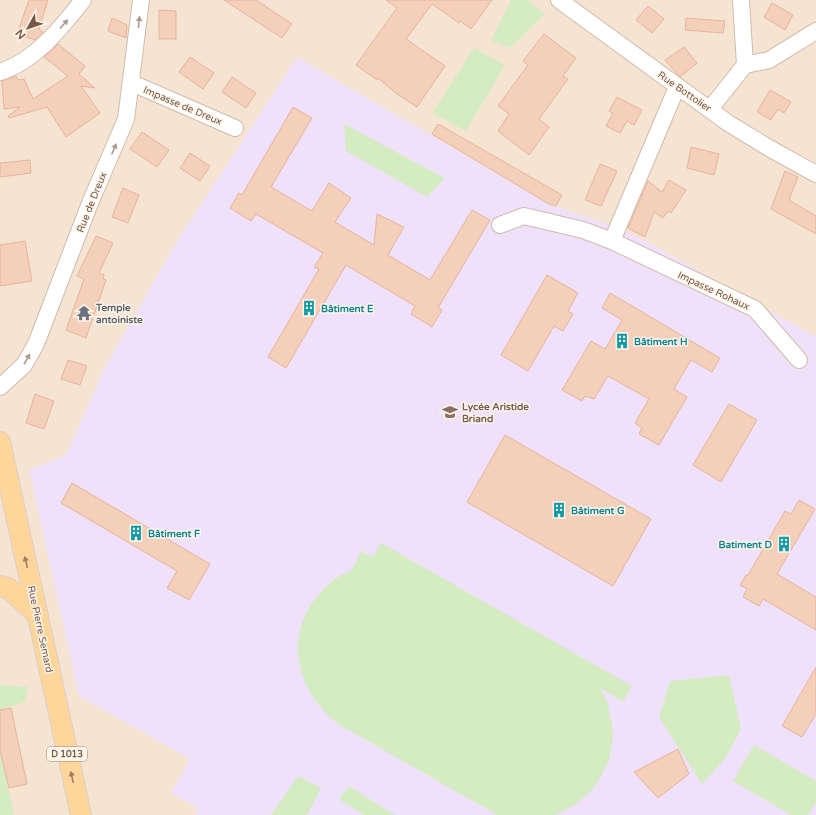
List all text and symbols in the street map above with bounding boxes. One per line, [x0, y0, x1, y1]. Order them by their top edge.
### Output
north arrow [8, 8, 48, 48]
one-way arrow [136, 16, 142, 28]
one-way arrow [59, 18, 68, 29]
text: N [13, 27, 29, 42]
street label: Rue Bottolier [655, 69, 714, 115]
street label: Impasse de Dreux [141, 84, 224, 128]
one-way arrow [111, 142, 117, 154]
street label: Rue de Dreux [74, 170, 110, 234]
street label: Impasse Rohaux [676, 269, 751, 313]
building icon: Bâtiment E [300, 299, 318, 317]
place label: Temple antoiniste [95, 302, 143, 326]
place label: Bâtiment E [321, 303, 374, 315]
temple icon: Temple antoiniste [75, 304, 93, 322]
building icon: Bâtiment H [613, 332, 631, 350]
place label: Bâtiment H [634, 336, 688, 348]
one-way arrow [24, 354, 31, 365]
place label: Lycée Aristide Briand [462, 401, 529, 425]
school or university icon: Lycée Aristide Briand [441, 403, 459, 421]
building icon: Bâtiment G [550, 501, 568, 519]
place label: Bâtiment G [571, 505, 625, 517]
building icon: Bâtiment F [127, 524, 145, 542]
place label: Bâtiment F [148, 528, 200, 540]
building icon: Batiment D [775, 535, 793, 553]
place label: Batiment D [719, 539, 772, 551]
one-way arrow [23, 556, 29, 568]
street label: Rue Pierre Semard [25, 585, 55, 674]
road number: D 1013 [47, 747, 87, 761]
one-way arrow [69, 771, 75, 783]

